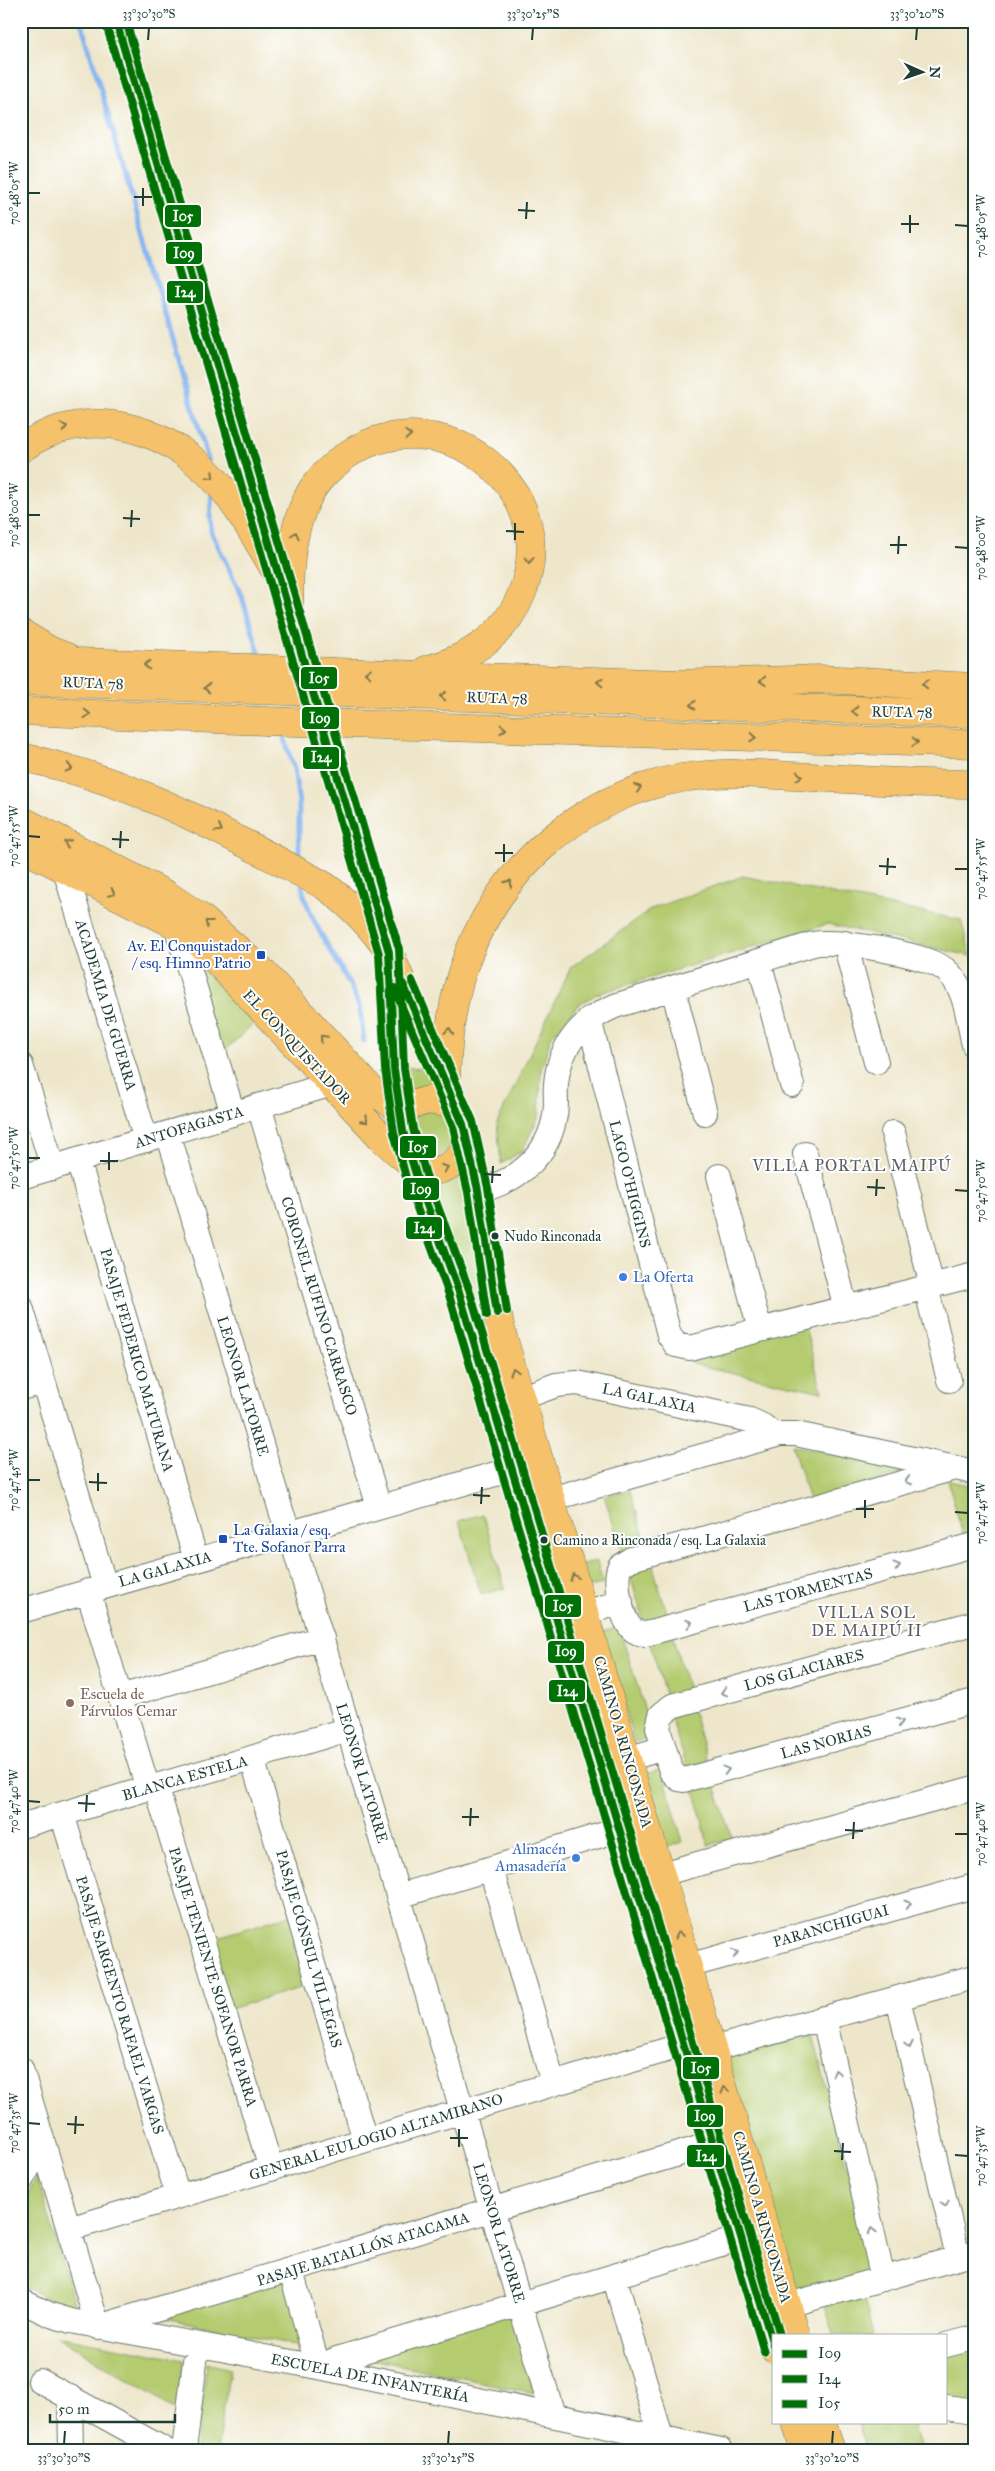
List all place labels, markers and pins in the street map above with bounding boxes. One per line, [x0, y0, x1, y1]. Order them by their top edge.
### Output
place label: Av. El Conquistador / esq. Himno Patrio [126, 937, 251, 973]
marker: Av. El Conquistador / esq. Himno Patrio [255, 949, 267, 961]
place label: Nudo Rinconada [504, 1228, 601, 1245]
marker: Nudo Rinconada [490, 1231, 500, 1241]
place label: La Oferta [633, 1268, 694, 1286]
marker: La Oferta [617, 1271, 629, 1283]
place label: La Galaxia / esq. Tte. Sofanor Parra [233, 1521, 346, 1556]
place label: Camino a Rinconada / esq. La Galaxia [553, 1532, 766, 1550]
marker: La Galaxia / esq. Tte. Sofanor Parra [217, 1533, 229, 1545]
marker: Camino a Rinconada / esq. La Galaxia [539, 1535, 549, 1545]
place label: Escuela de Párvulos Cemar [80, 1685, 177, 1720]
marker: Escuela de Párvulos Cemar [64, 1697, 76, 1709]
place label: Almacén Amasadería [494, 1840, 567, 1875]
marker: Almacén Amasadería [570, 1852, 582, 1864]

